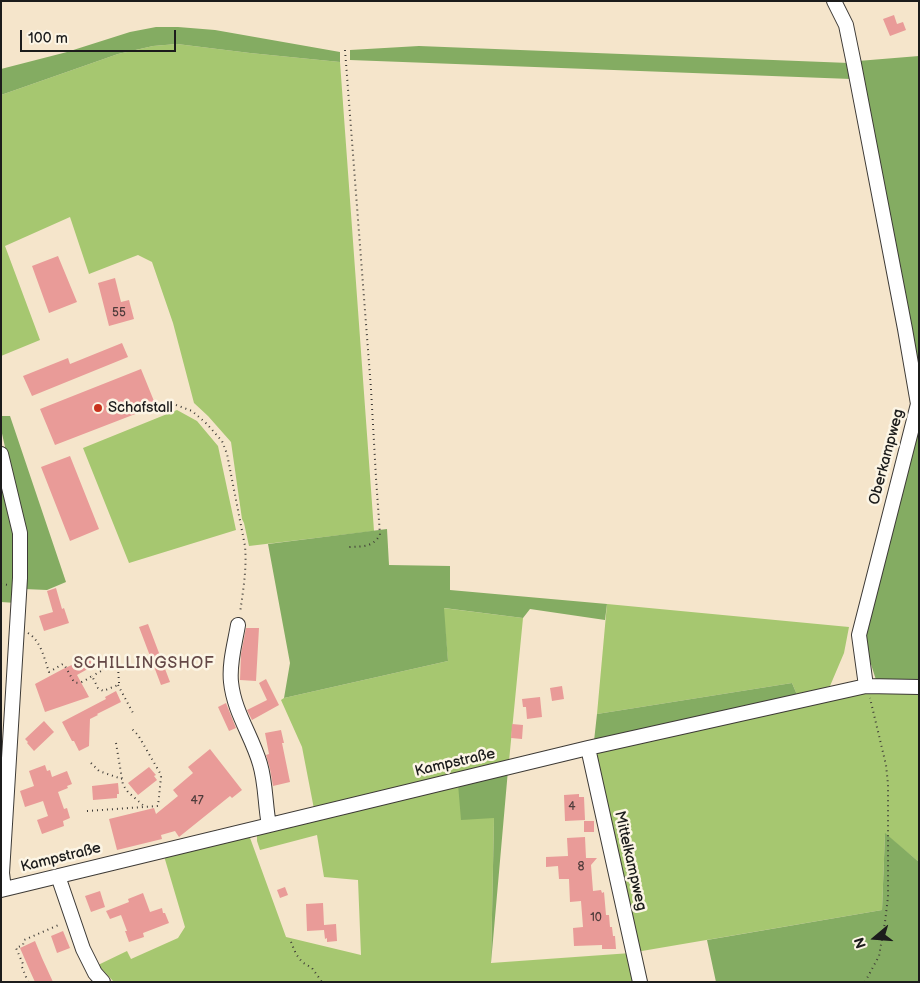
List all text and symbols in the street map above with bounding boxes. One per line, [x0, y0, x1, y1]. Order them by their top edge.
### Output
scale bar [22, 20, 179, 52]
text: 100 m [28, 29, 68, 48]
house number: 55 [112, 306, 126, 320]
place label: Schafstall [108, 399, 173, 417]
marker: Schafstall [92, 402, 104, 414]
street label: Oberkampweg [866, 407, 908, 507]
district label: SCHILLINGSHOF [72, 654, 216, 674]
street label: Kampstraße [413, 745, 497, 781]
house number: 47 [190, 794, 204, 808]
house number: 4 [568, 800, 576, 814]
street label: Mittelkampweg [610, 809, 650, 913]
street label: Kampstraße [19, 839, 103, 877]
house number: 8 [578, 860, 584, 874]
house number: 10 [590, 911, 602, 925]
north arrow [850, 913, 900, 963]
text: N [851, 935, 870, 950]

